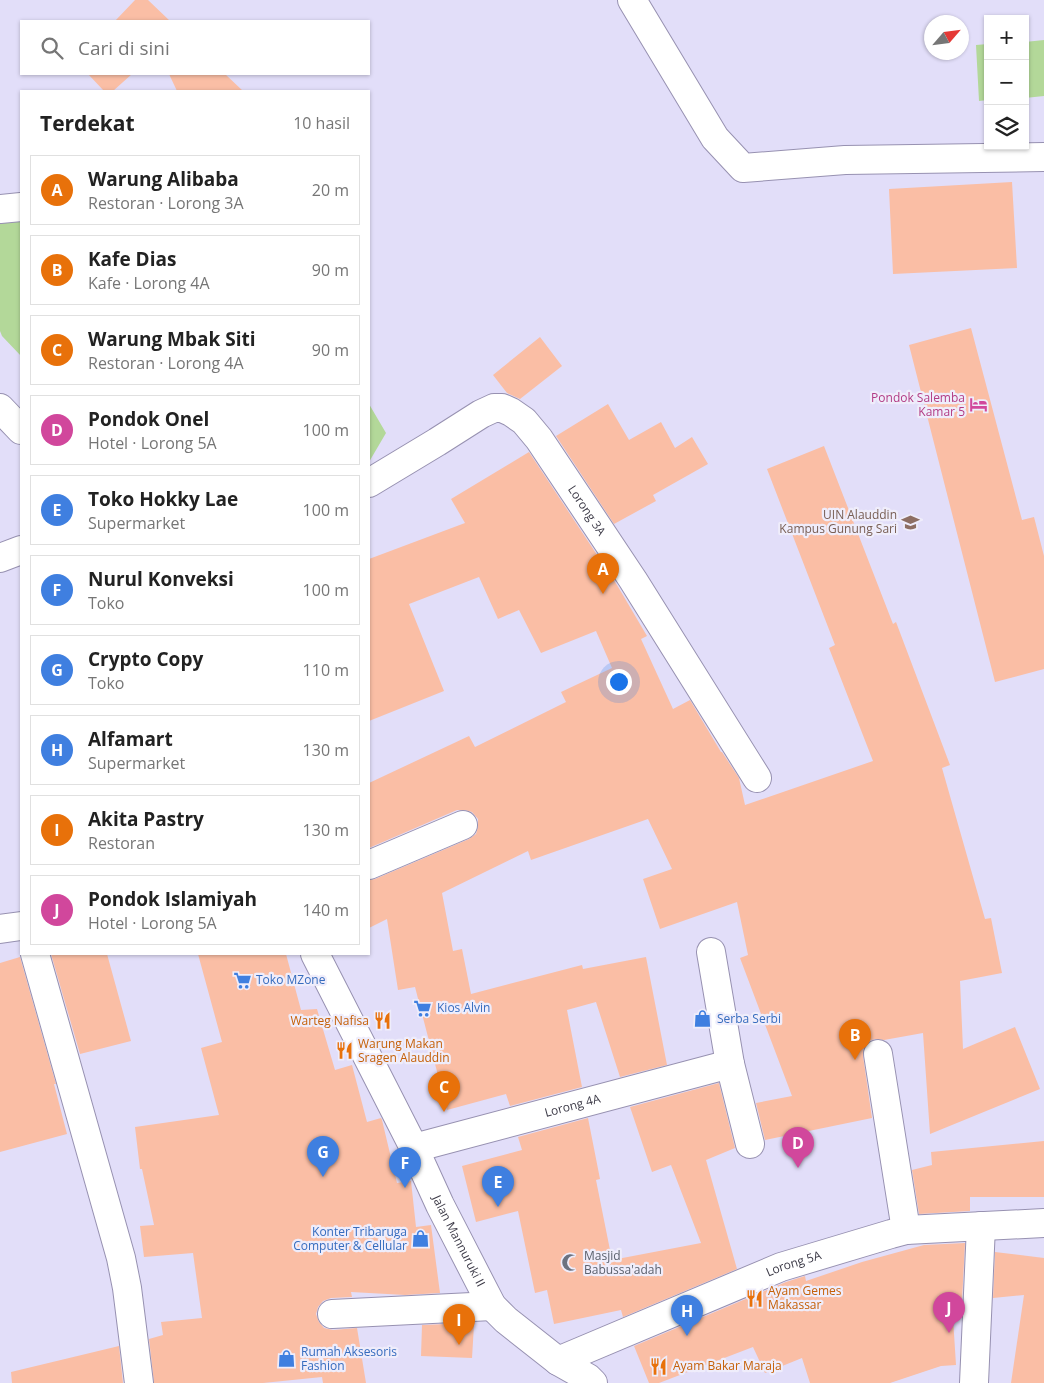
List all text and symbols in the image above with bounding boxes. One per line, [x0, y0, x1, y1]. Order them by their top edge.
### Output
north arrow [924, 15, 969, 60]
map controls [984, 15, 1029, 150]
button: + [984, 15, 1029, 60]
search box [20, 20, 370, 75]
icon: search [38, 34, 66, 62]
text: Cari di sini [78, 35, 170, 61]
button: − [984, 60, 1029, 105]
button: layers [984, 105, 1029, 150]
text: Terdekat [40, 109, 135, 137]
text: 10 hasil [293, 112, 350, 134]
text: Warung Alibaba [88, 166, 239, 192]
text: A [51, 179, 63, 201]
text: 20 m [312, 179, 349, 201]
text: Restoran · Lorong 3A [88, 192, 244, 214]
text: Kafe Dias [88, 246, 176, 272]
text: B [52, 259, 62, 281]
text: 90 m [312, 259, 349, 281]
text: Kafe · Lorong 4A [88, 272, 210, 294]
text: Warung Mbak Siti [88, 326, 256, 352]
text: C [52, 339, 62, 361]
text: 90 m [312, 339, 349, 361]
text: Restoran · Lorong 4A [88, 352, 244, 374]
place label: Pondok Salemba Kamar 5 [871, 389, 965, 420]
hotel icon: Pondok Salemba Kamar 5 [969, 395, 989, 415]
text: Pondok Onel [88, 406, 209, 432]
text: D [51, 419, 63, 441]
text: 100 m [303, 419, 349, 441]
text: Hotel · Lorong 5A [88, 432, 217, 454]
street label: Lorong 3A [564, 482, 610, 539]
text: Toko Hokky Lae [88, 486, 238, 512]
text: E [53, 499, 61, 521]
text: 100 m [303, 499, 349, 521]
place label: UIN Alauddin Kampus Gunung Sari [779, 506, 897, 537]
text: Supermarket [88, 512, 185, 534]
school or university icon: UIN Alauddin Kampus Gunung Sari [901, 512, 921, 532]
pin: A [587, 553, 619, 594]
text: Nurul Konveksi [88, 566, 234, 592]
text: F [53, 579, 61, 601]
text: 100 m [303, 579, 349, 601]
text: Toko [88, 592, 124, 614]
text: Crypto Copy [88, 646, 203, 672]
text: G [51, 659, 63, 681]
text: 110 m [303, 659, 349, 681]
your location [606, 669, 632, 695]
text: Toko [88, 672, 124, 694]
text: Alfamart [88, 726, 173, 752]
text: H [51, 739, 63, 761]
text: 130 m [303, 739, 349, 761]
text: Supermarket [88, 752, 185, 774]
text: Akita Pastry [88, 806, 204, 832]
text: I [54, 819, 60, 841]
text: 130 m [303, 819, 349, 841]
text: Restoran [88, 832, 155, 854]
text: Pondok Islamiyah [88, 886, 257, 912]
text: J [54, 899, 60, 921]
text: 140 m [303, 899, 349, 921]
text: Hotel · Lorong 5A [88, 912, 217, 934]
supermarket icon: Toko MZone [232, 970, 252, 990]
place label: Toko MZone [256, 971, 326, 988]
supermarket icon: Kios Alvin [413, 998, 433, 1018]
place label: Kios Alvin [437, 999, 490, 1016]
shop icon: Serba Serbi [693, 1009, 713, 1029]
place label: Serba Serbi [717, 1010, 781, 1027]
restaurant icon: Warteg Nafisa [373, 1011, 393, 1031]
place label: Warteg Nafisa [291, 1012, 369, 1029]
pin: B [839, 1019, 871, 1060]
place label: Warung Makan Sragen Alauddin [358, 1035, 450, 1066]
restaurant icon: Warung Makan Sragen Alauddin [334, 1041, 354, 1061]
pin: C [428, 1071, 460, 1112]
street label: Lorong 4A [543, 1090, 603, 1121]
pin: D [782, 1127, 814, 1168]
pin: G [307, 1136, 339, 1177]
pin: F [389, 1147, 421, 1188]
pin: E [482, 1166, 514, 1207]
street label: Jalan Mannuruki II [428, 1191, 490, 1290]
place label: Konter Tribaruga Computer & Cellular [293, 1223, 407, 1254]
shop icon: Konter Tribaruga Computer & Cellular [411, 1229, 431, 1249]
street label: Lorong 5A [763, 1246, 823, 1280]
place label: Masjid Babussa'adah [584, 1247, 662, 1278]
mosque icon: Masjid Babussa'adah [560, 1253, 580, 1273]
place label: Ayam Gemes Makassar [768, 1282, 842, 1313]
restaurant icon: Ayam Gemes Makassar [744, 1288, 764, 1308]
pin: J [933, 1292, 965, 1333]
pin: H [671, 1295, 703, 1336]
pin: I [443, 1304, 475, 1345]
place label: Rumah Aksesoris Fashion [301, 1343, 397, 1374]
shop icon: Rumah Aksesoris Fashion [277, 1349, 297, 1369]
restaurant icon: Ayam Bakar Maraja [649, 1356, 669, 1376]
place label: Ayam Bakar Maraja [673, 1357, 782, 1374]

